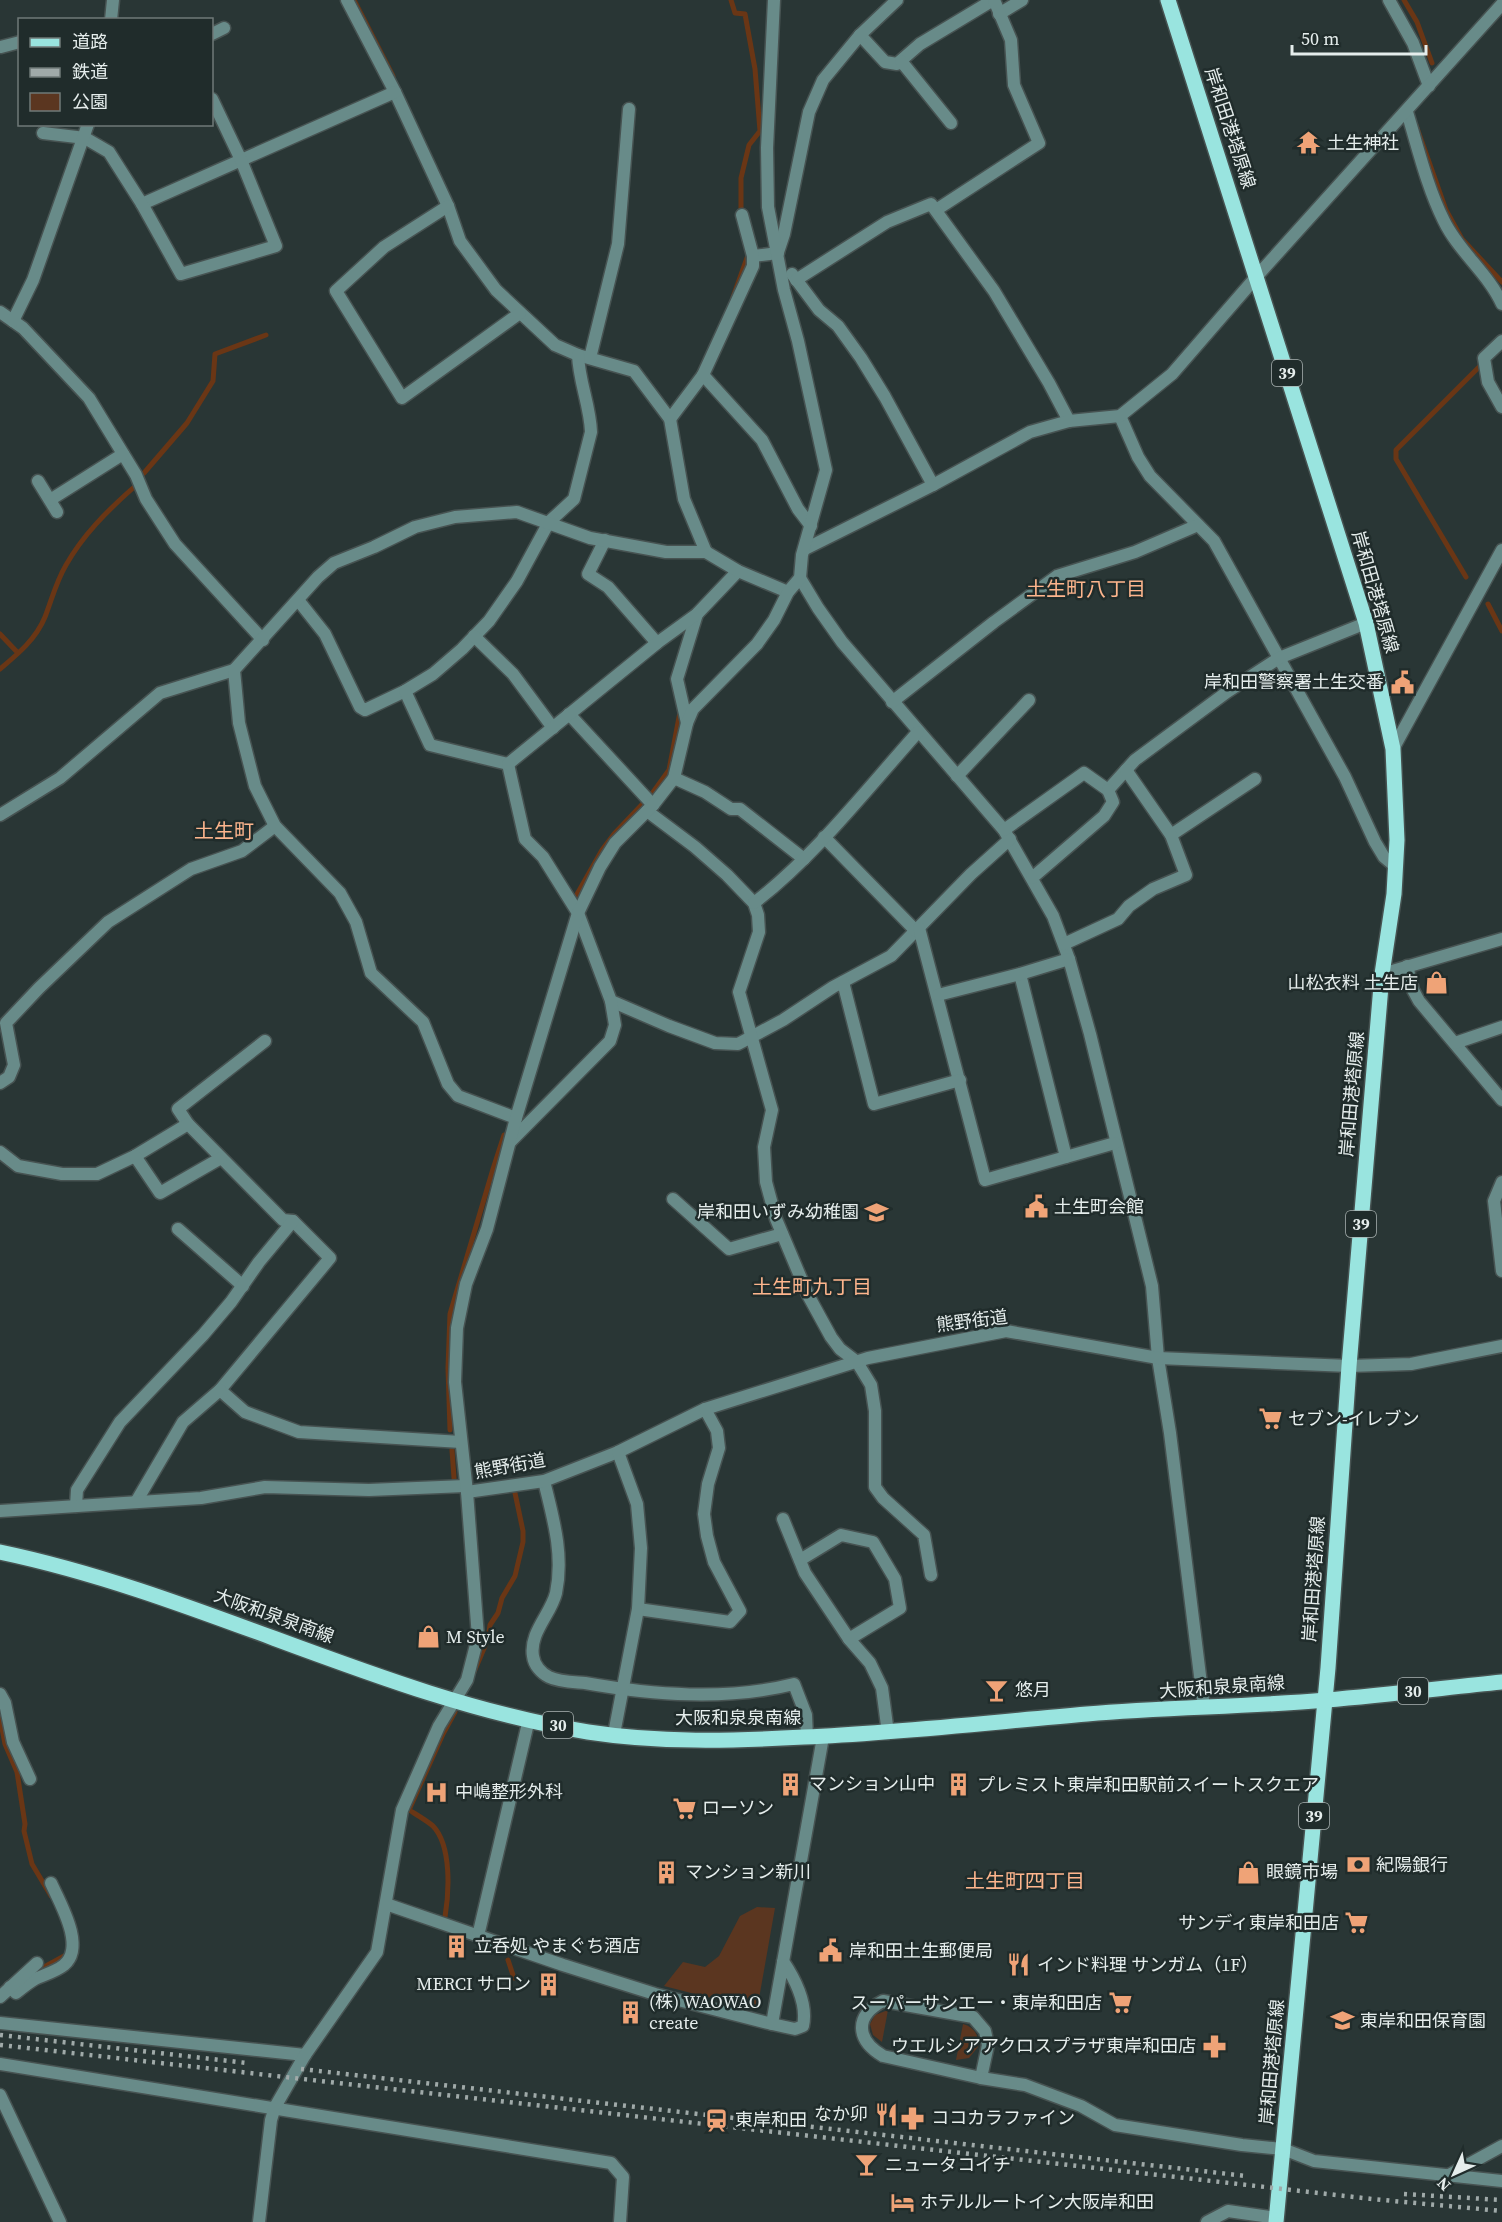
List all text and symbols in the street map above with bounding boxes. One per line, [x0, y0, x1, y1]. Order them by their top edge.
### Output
legend [18, 18, 213, 126]
scale bar [1292, 18, 1426, 56]
text: 50 m [1301, 26, 1339, 51]
text: 道路 [72, 29, 108, 54]
text: 鉄道 [72, 59, 108, 84]
street label: 岸和田港塔原線 [1199, 64, 1262, 192]
text: 公園 [72, 89, 108, 114]
temple icon: 土生神社 [1296, 130, 1322, 156]
place label: 土生神社 [1327, 130, 1399, 155]
road number: 39 [1272, 360, 1302, 386]
street label: 岸和田港塔原線 [1346, 528, 1405, 656]
district label: 土生町八丁目 [1026, 575, 1146, 603]
place label: 岸和田警察署土生交番 [1204, 669, 1384, 694]
public building icon: 岸和田警察署土生交番 [1389, 669, 1415, 695]
district label: 土生町 [194, 817, 254, 845]
place label: 山松衣料 土生店 [1288, 970, 1418, 995]
shop icon: 山松衣料 土生店 [1423, 970, 1449, 996]
street label: 岸和田港塔原線 [1334, 1030, 1369, 1158]
public building icon: 土生町会館 [1023, 1194, 1049, 1220]
place label: 土生町会館 [1054, 1194, 1144, 1219]
place label: 岸和田いずみ幼稚園 [697, 1199, 859, 1224]
school or university icon: 岸和田いずみ幼稚園 [864, 1199, 890, 1225]
road number: 39 [1346, 1211, 1376, 1237]
district label: 土生町九丁目 [752, 1273, 872, 1301]
street label: 熊野街道 [935, 1304, 1009, 1337]
supermarket icon: セブン-イレブン [1257, 1406, 1283, 1432]
place label: セブン-イレブン [1288, 1406, 1420, 1431]
street label: 熊野街道 [472, 1447, 548, 1484]
street label: 岸和田港塔原線 [1297, 1515, 1330, 1643]
street label: 大阪和泉泉南線 [211, 1582, 338, 1649]
shop icon: M Style [415, 1624, 441, 1650]
place label: M Style [446, 1624, 505, 1649]
street label: 大阪和泉泉南線 [1158, 1670, 1286, 1703]
bar icon: 悠月 [984, 1677, 1010, 1703]
place label: 悠月 [1015, 1677, 1051, 1702]
road number: 30 [1398, 1678, 1428, 1704]
street label: 大阪和泉泉南線 [675, 1705, 801, 1730]
road number: 30 [543, 1712, 573, 1738]
building icon: マンション山中 [778, 1771, 804, 1797]
place label: マンション山中 [809, 1771, 935, 1796]
building icon: プレミスト東岸和田駅前スイートスクエア [946, 1772, 972, 1798]
place label: プレミスト東岸和田駅前スイートスクエア [977, 1772, 1319, 1797]
hospital icon: 中嶋整形外科 [424, 1779, 450, 1805]
place label: 中嶋整形外科 [455, 1779, 563, 1804]
supermarket icon: ローソン [671, 1795, 697, 1821]
place label: ローソン [702, 1795, 774, 1820]
road number: 39 [1299, 1803, 1329, 1829]
bank icon: 紀陽銀行 [1345, 1852, 1371, 1878]
place label: 紀陽銀行 [1376, 1852, 1448, 1877]
building icon: マンション新川 [654, 1859, 680, 1885]
place label: マンション新川 [685, 1859, 811, 1884]
shop icon: 眼鏡市場 [1235, 1859, 1261, 1885]
place label: 眼鏡市場 [1266, 1859, 1338, 1884]
district label: 土生町四丁目 [965, 1867, 1085, 1895]
place label: サンディ東岸和田店 [1178, 1910, 1339, 1935]
supermarket icon: サンディ東岸和田店 [1344, 1910, 1370, 1936]
building icon: 立呑処 やまぐち酒店 [443, 1933, 469, 1959]
place label: 立呑処 やまぐち酒店 [474, 1933, 640, 1958]
public building icon: 岸和田土生郵便局 [818, 1938, 844, 1964]
place label: 岸和田土生郵便局 [849, 1938, 993, 1963]
restaurant icon: インド料理 サンガム（1F） [1006, 1952, 1032, 1978]
place label: インド料理 サンガム（1F） [1037, 1952, 1259, 1977]
place label: MERCI サロン [416, 1971, 531, 1996]
building icon: MERCI サロン [536, 1971, 562, 1997]
place label: (株) WAOWAO create [649, 1989, 761, 2035]
place label: スーパーサンエー・東岸和田店 [851, 1990, 1102, 2015]
supermarket icon: スーパーサンエー・東岸和田店 [1107, 1990, 1133, 2016]
street label: 岸和田港塔原線 [1254, 1998, 1289, 2126]
building icon: (株) WAOWAO create [618, 1999, 644, 2025]
school or university icon: 東岸和田保育園 [1329, 2008, 1355, 2034]
place label: 東岸和田保育園 [1360, 2008, 1486, 2033]
place label: ウエルシアアクロスプラザ東岸和田店 [891, 2033, 1196, 2058]
pharmacy icon: ウエルシアアクロスプラザ東岸和田店 [1201, 2033, 1227, 2059]
place label: なか卯 [814, 2101, 868, 2126]
restaurant icon: なか卯 [873, 2101, 899, 2127]
pharmacy icon: ココカラファイン [900, 2105, 926, 2131]
place label: ココカラファイン [931, 2105, 1075, 2130]
station icon: 東岸和田 [704, 2107, 730, 2133]
place label: 東岸和田 [735, 2107, 807, 2132]
north arrow [1424, 2144, 1484, 2204]
bar icon: ニュータコイチ [854, 2152, 880, 2178]
place label: ニュータコイチ [885, 2152, 1011, 2177]
text: N [1431, 2172, 1455, 2197]
hotel icon: ホテルルートイン大阪岸和田 [889, 2189, 915, 2215]
place label: ホテルルートイン大阪岸和田 [920, 2189, 1154, 2214]

